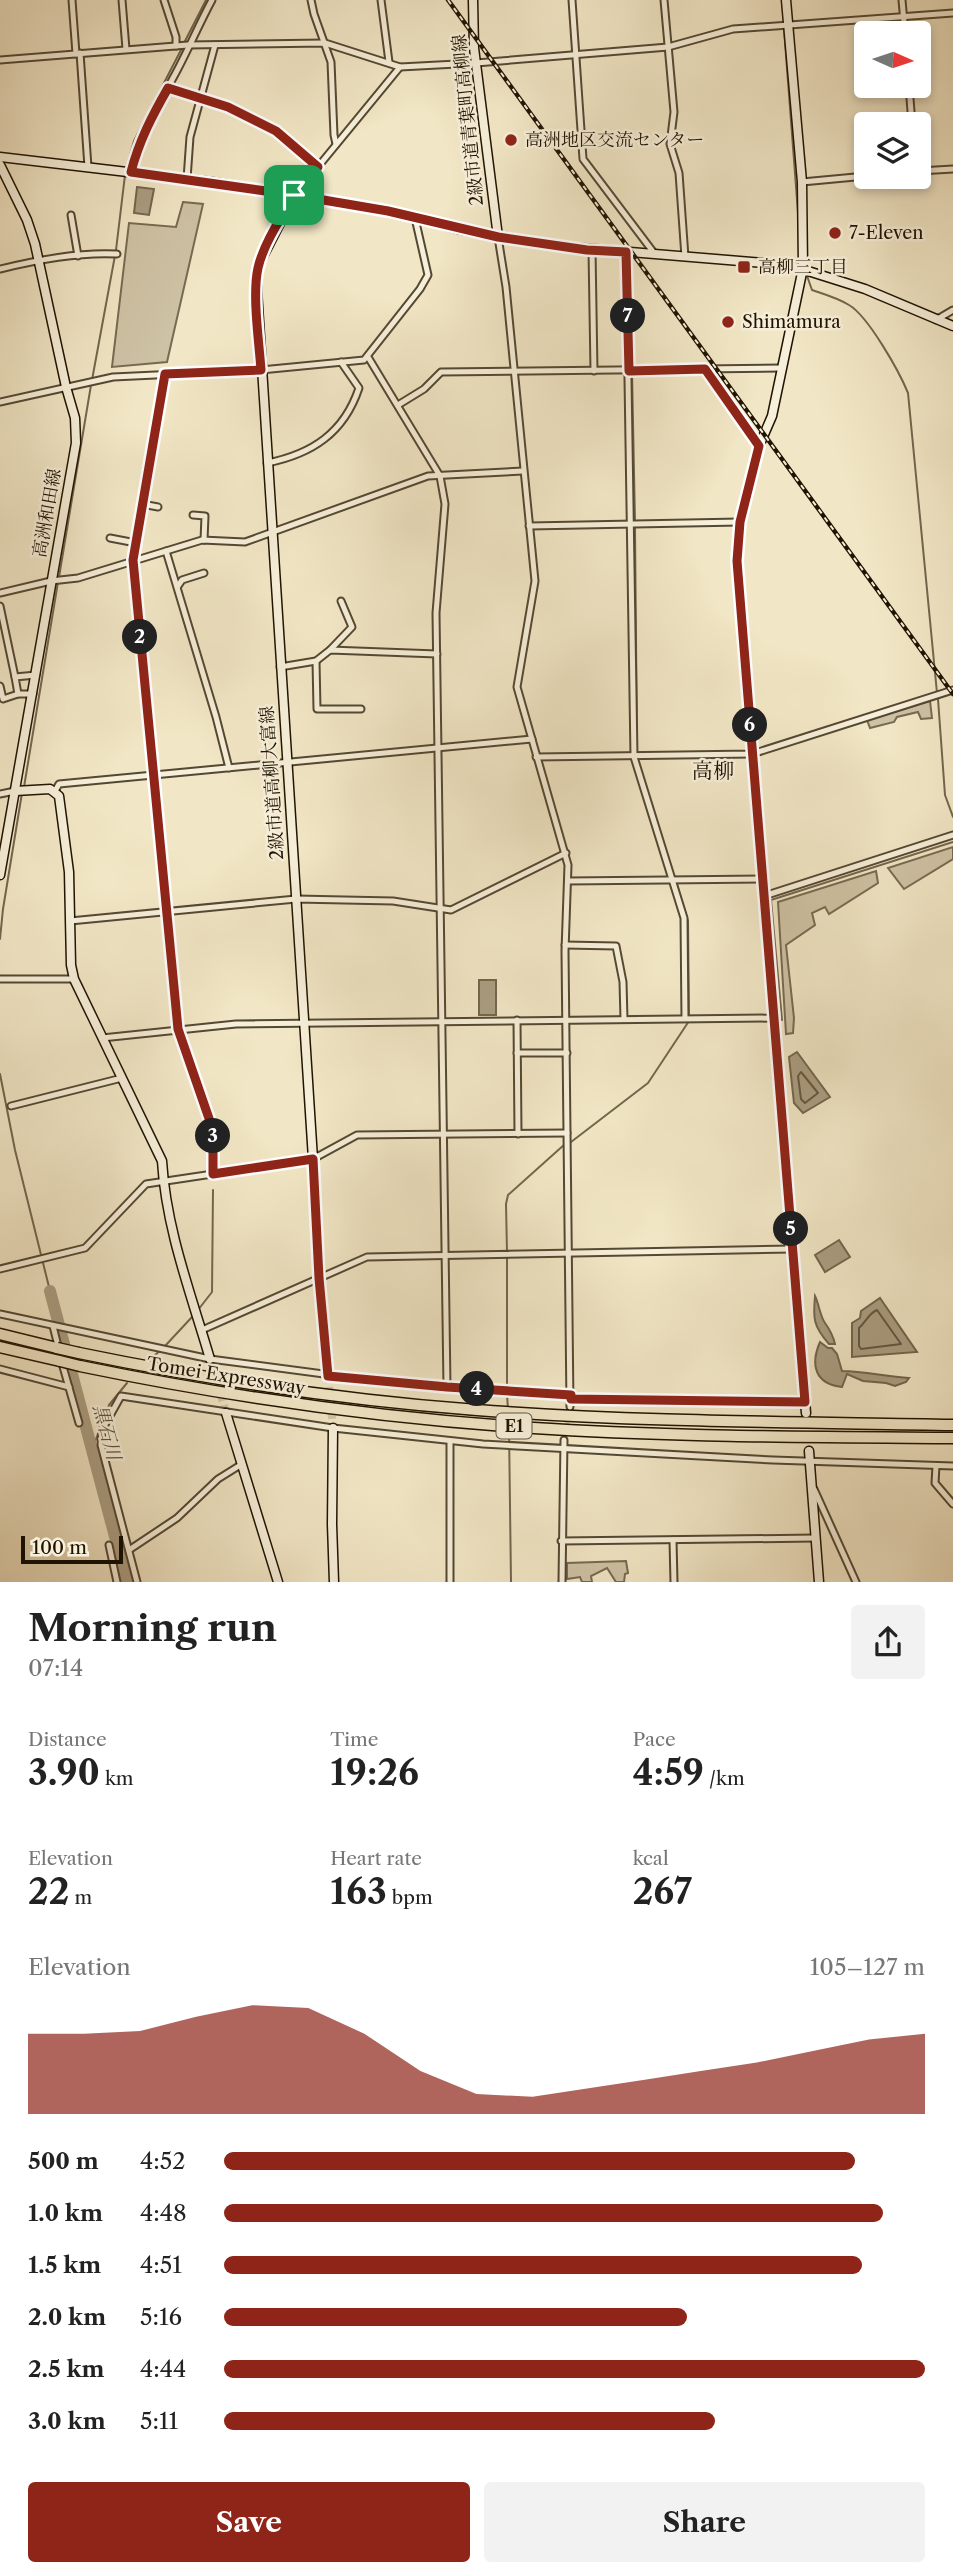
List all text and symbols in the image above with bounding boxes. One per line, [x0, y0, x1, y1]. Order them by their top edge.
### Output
north arrow [854, 21, 931, 98]
map controls [854, 21, 931, 189]
street label: 2級市道青葉町高柳線 [448, 33, 488, 207]
button: layers [854, 112, 931, 189]
place label: 高洲地区交流センター [525, 129, 704, 151]
marker: 高洲地区交流センター [503, 132, 519, 148]
pin [264, 165, 324, 225]
icon: arrive [275, 176, 313, 214]
place label: 7-Eleven [849, 222, 924, 244]
marker: 7-Eleven [827, 225, 843, 241]
place label: 高柳三丁目 [758, 256, 848, 278]
marker: 高柳三丁目 [736, 259, 752, 275]
pin: 7 [610, 298, 646, 334]
text: 7 [623, 304, 632, 327]
place label: Shimamura [742, 311, 841, 333]
marker: Shimamura [720, 314, 736, 330]
street label: 高洲和田線 [28, 467, 66, 559]
pin: 2 [122, 620, 158, 654]
text: 2 [134, 625, 145, 648]
street label: 2級市道高柳大富線 [256, 705, 288, 861]
pin: 6 [732, 708, 768, 742]
text: 6 [744, 713, 755, 736]
district label: 高柳 [692, 758, 734, 783]
pin: 3 [196, 1118, 230, 1154]
text: 3 [207, 1124, 218, 1147]
pin: 5 [774, 1212, 808, 1246]
text: 5 [785, 1217, 796, 1240]
street label: Tomei Expressway [145, 1353, 308, 1400]
pin: 4 [460, 1372, 494, 1406]
text: 4 [471, 1377, 482, 1400]
water label: 黒石川 [89, 1401, 126, 1464]
road number: E1 [496, 1414, 532, 1438]
scale bar [21, 1533, 122, 1565]
text: 100 m [32, 1536, 87, 1559]
text: Morning run [28, 1604, 277, 1651]
button: share [851, 1605, 925, 1679]
text: 07:14 [28, 1654, 83, 1682]
text: Distance [28, 1728, 107, 1751]
text: Time [330, 1728, 378, 1751]
text: Pace [633, 1728, 676, 1751]
text: 3.90 [28, 1751, 100, 1794]
text: 19:26 [330, 1751, 419, 1794]
text: 4:59 [633, 1751, 704, 1794]
text: km [100, 1767, 134, 1790]
text: /km [704, 1767, 745, 1790]
text: Elevation [28, 1847, 113, 1870]
text: Heart rate [330, 1847, 422, 1870]
text: kcal [633, 1847, 669, 1870]
text: 22 [28, 1870, 69, 1913]
text: 163 [330, 1870, 387, 1913]
text: 267 [633, 1870, 692, 1913]
text: m [69, 1886, 92, 1909]
text: bpm [387, 1886, 433, 1909]
text: Elevation [28, 1953, 131, 1981]
text: 105–127 m [810, 1953, 925, 1981]
text: 500 m [28, 2147, 99, 2175]
text: 4:52 [140, 2147, 185, 2175]
text: 1.0 km [28, 2199, 103, 2227]
text: 4:48 [140, 2199, 187, 2227]
text: 1.5 km [28, 2251, 101, 2279]
text: 4:51 [140, 2251, 182, 2279]
text: 2.0 km [28, 2303, 106, 2331]
text: 5:16 [140, 2303, 182, 2331]
text: 2.5 km [28, 2355, 104, 2383]
text: 4:44 [140, 2355, 186, 2383]
text: 3.0 km [28, 2407, 106, 2435]
text: 5:11 [140, 2407, 178, 2435]
button: Save [28, 2482, 470, 2562]
button: Share [484, 2482, 925, 2562]

